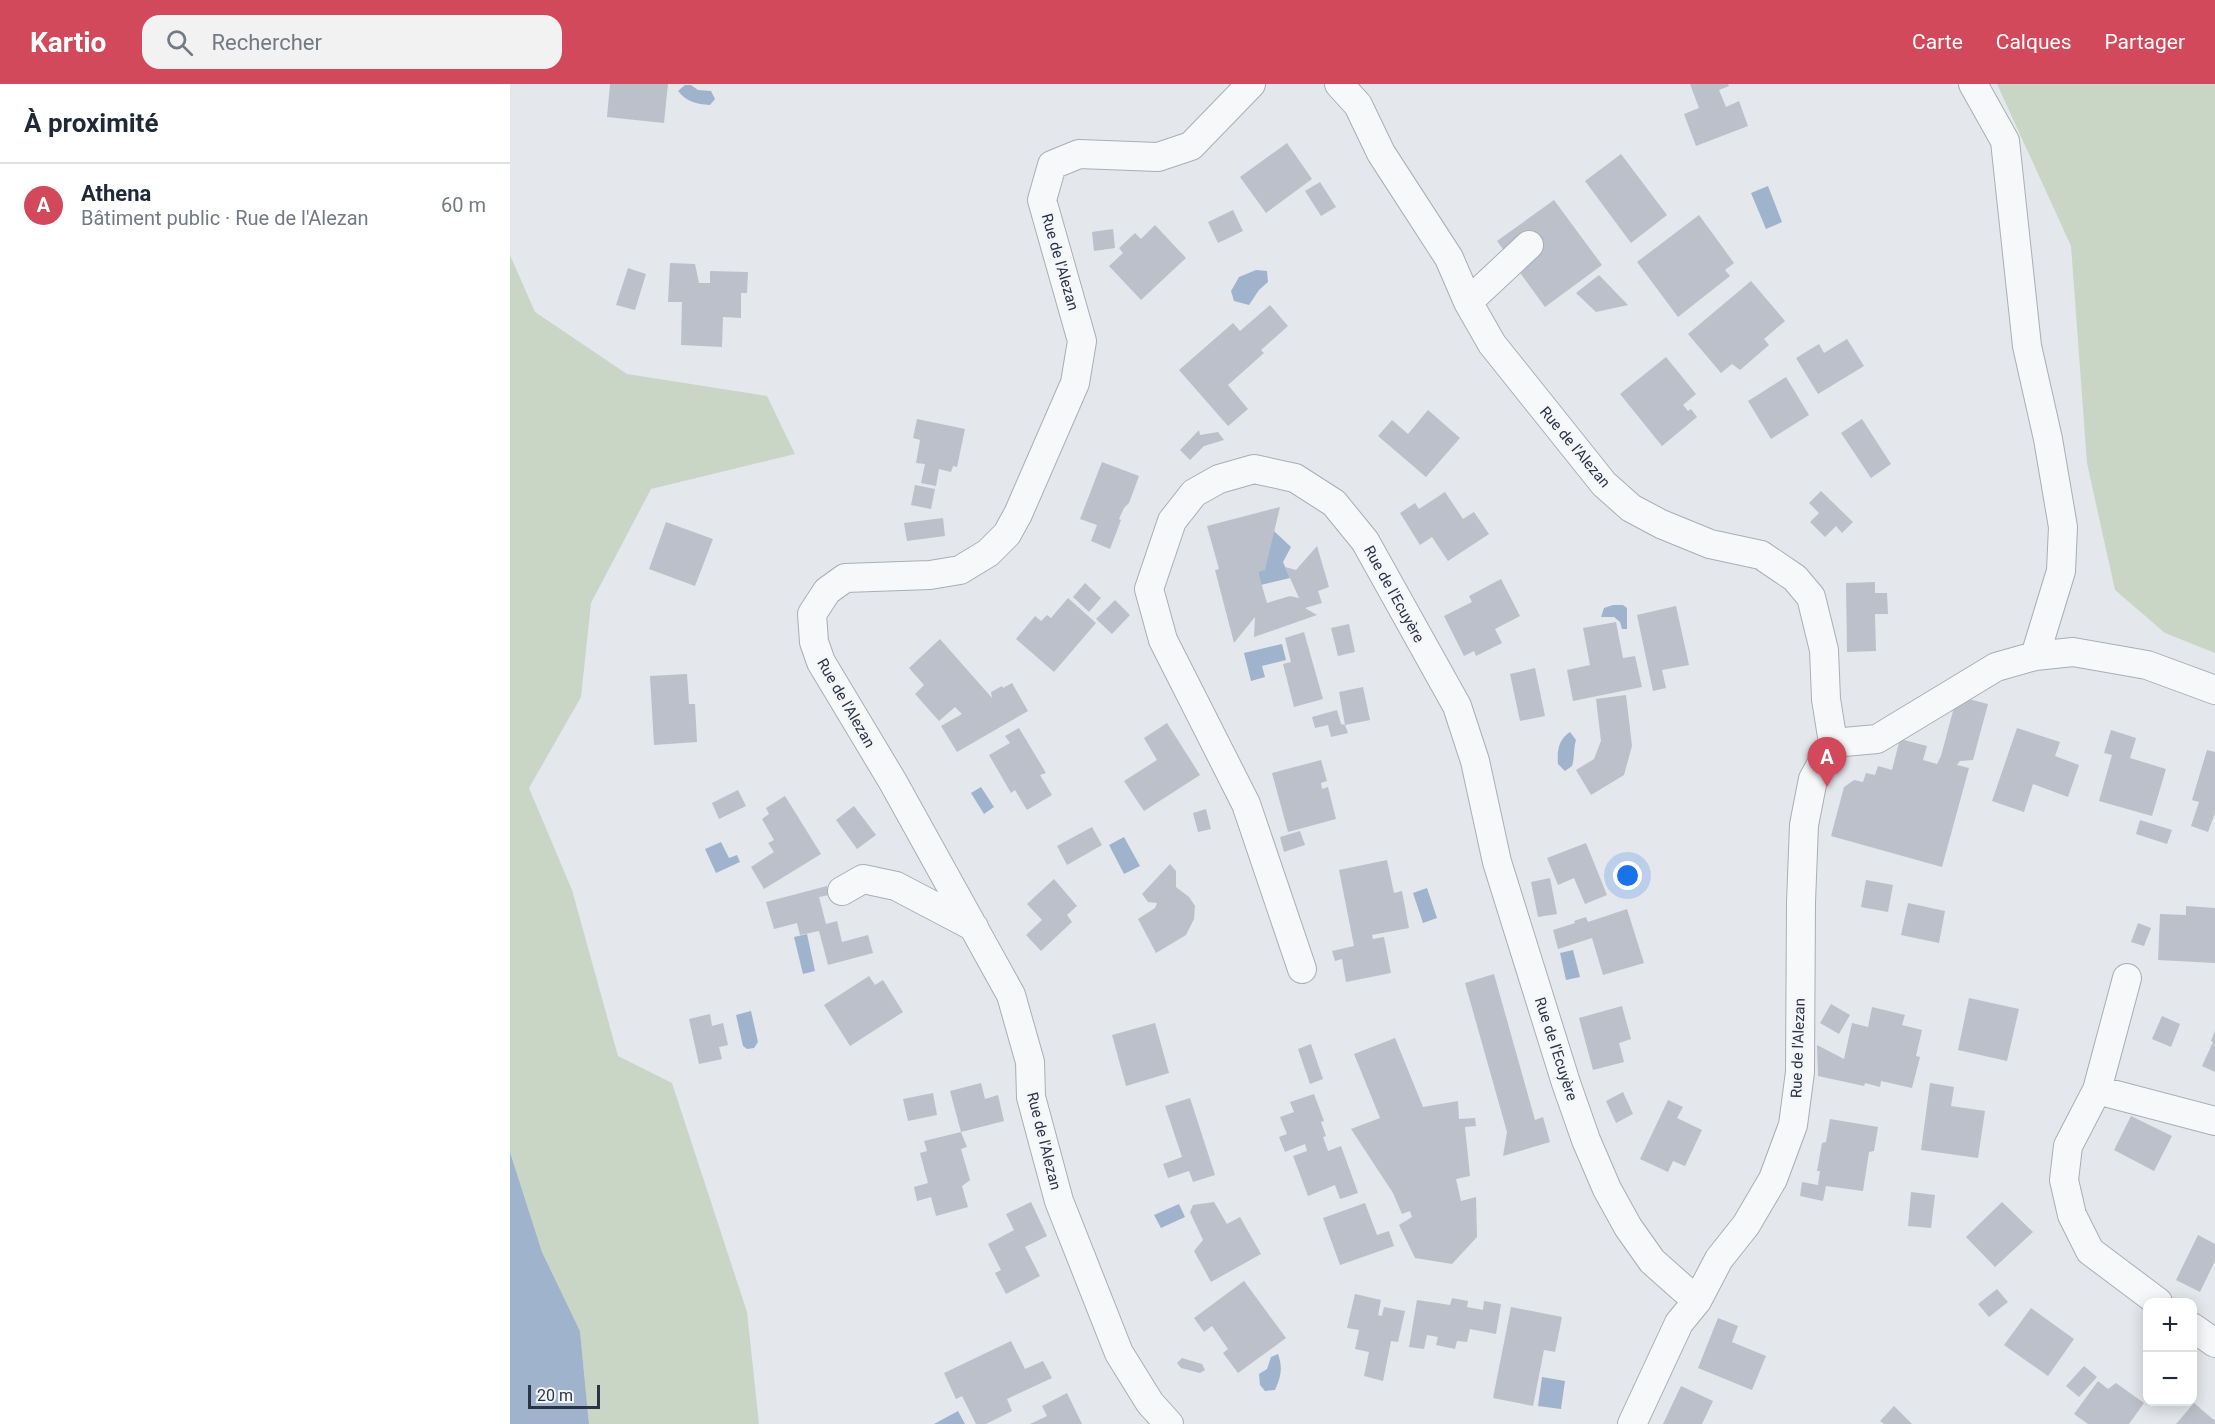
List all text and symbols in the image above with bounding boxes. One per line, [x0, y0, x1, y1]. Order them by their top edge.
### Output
search box [142, 15, 562, 69]
text: Kartio [30, 26, 106, 59]
icon: search [163, 26, 196, 59]
text: Rechercher [211, 30, 322, 55]
text: Carte [1912, 30, 1963, 54]
text: Calques [1996, 30, 2071, 54]
text: Partager [2104, 30, 2185, 54]
text: À proximité [24, 108, 158, 138]
text: Athena [81, 181, 151, 206]
text: A [37, 193, 50, 217]
text: 60 m [441, 193, 486, 217]
text: Bâtiment public · Rue de l'Alezan [81, 206, 369, 230]
street label: Rue de l'Alezan [1038, 211, 1082, 313]
street label: Rue de l'Alezan [1536, 403, 1614, 491]
street label: Rue de l'Ecuyère [1360, 542, 1428, 646]
street label: Rue de l'Alezan [813, 655, 879, 751]
pin: A [1808, 738, 1846, 787]
your location [1613, 861, 1642, 890]
street label: Rue de l'Ecuyère [1531, 995, 1581, 1103]
street label: Rue de l'Alezan [1787, 998, 1809, 1098]
street label: Rue de l'Alezan [1023, 1090, 1065, 1192]
map controls [2143, 1298, 2197, 1406]
button: + [2143, 1298, 2197, 1352]
button: − [2143, 1352, 2197, 1406]
scale bar [528, 1382, 600, 1410]
text: 20 m [537, 1386, 573, 1405]

